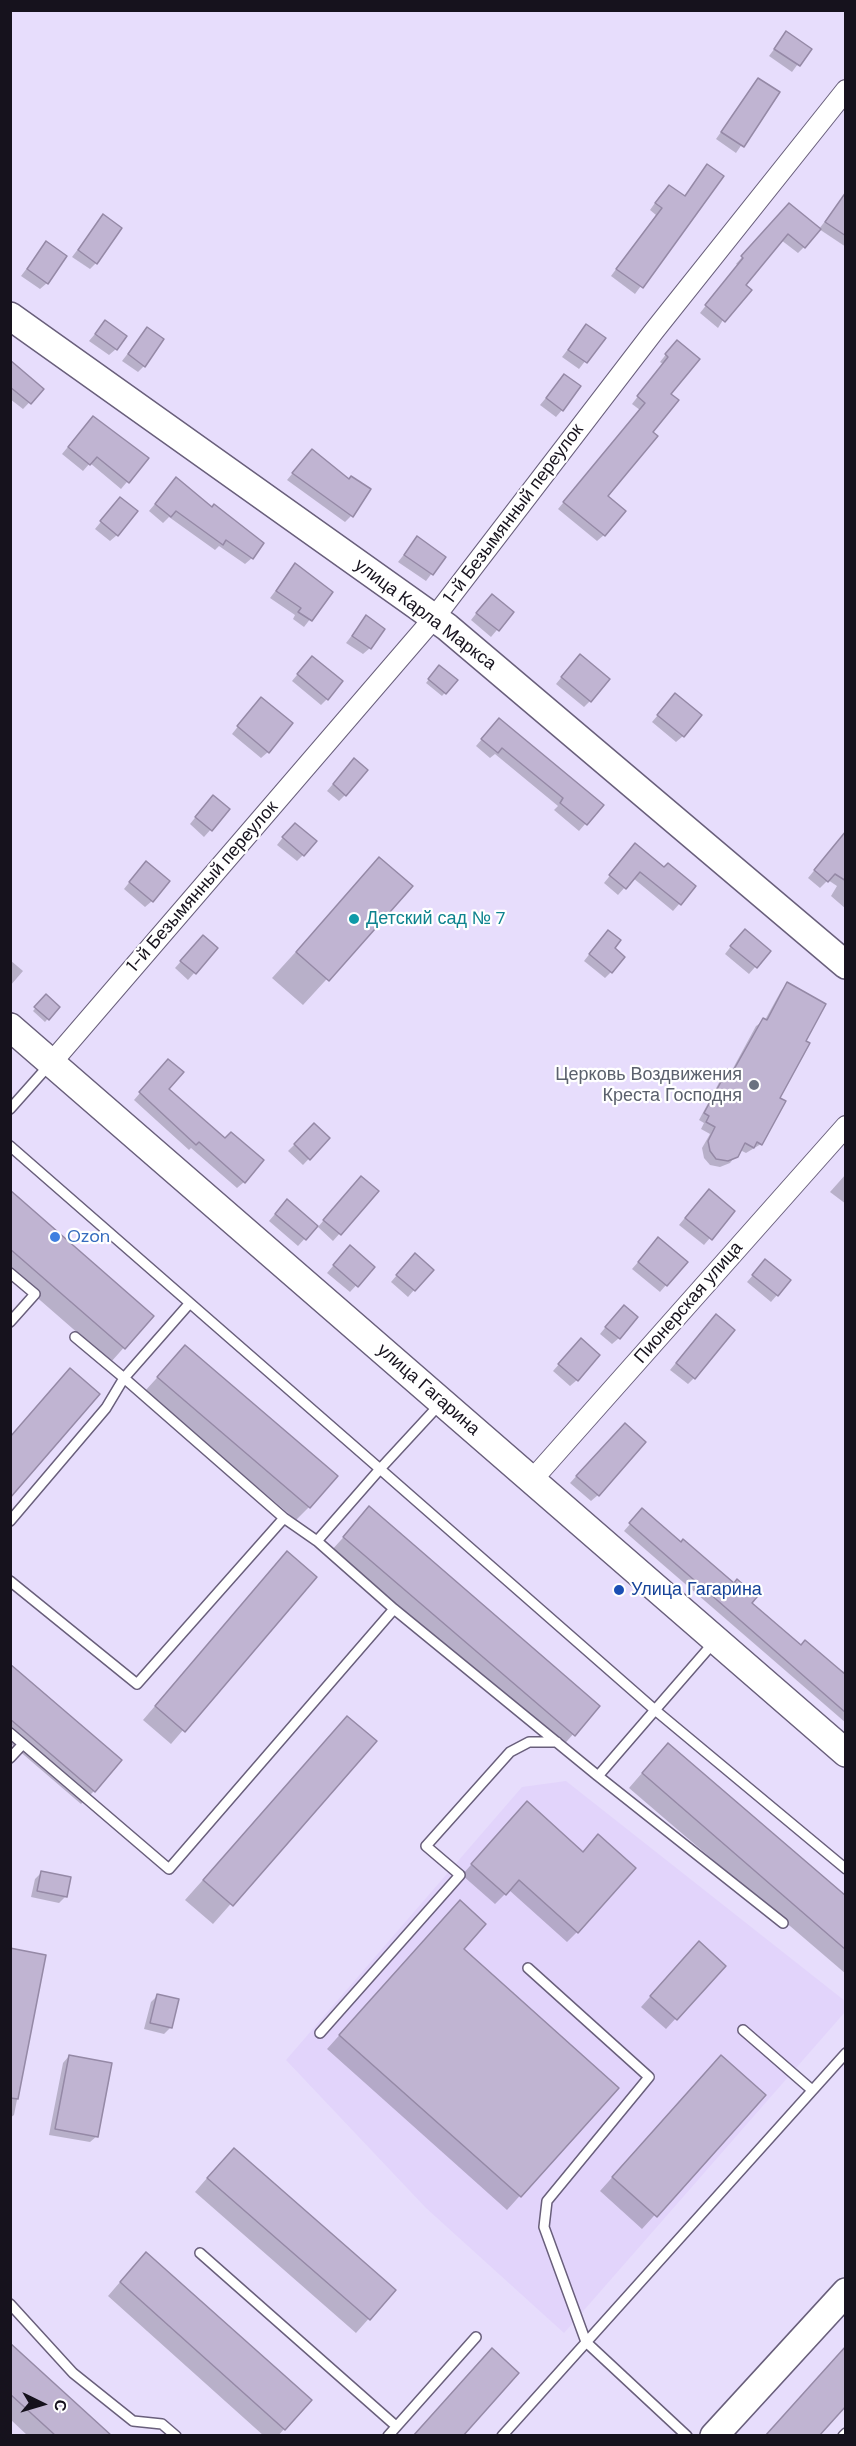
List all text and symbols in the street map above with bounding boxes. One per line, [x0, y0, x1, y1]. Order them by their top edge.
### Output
street label: 1-й Безымянный переулок [439, 420, 589, 608]
street label: улица Карла Маркса [350, 555, 500, 675]
street label: 1-й Безымянный переулок [123, 797, 283, 977]
place label: Детский сад № 7 [366, 908, 505, 930]
marker: Детский сад № 7 [347, 912, 361, 926]
place label: Церковь Воздвижения Креста Господня [555, 1064, 742, 1106]
marker: Церковь Воздвижения Креста Господня [747, 1078, 761, 1092]
place label: Ozon [67, 1226, 110, 1248]
marker: Ozon [48, 1230, 62, 1244]
street label: Пионерская улица [630, 1238, 748, 1368]
street label: улица Гагарина [372, 1339, 484, 1441]
place label: Улица Гагарина [631, 1579, 762, 1601]
marker: Улица Гагарина [612, 1583, 626, 1597]
north arrow [12, 2374, 72, 2434]
text: С [49, 2399, 71, 2412]

